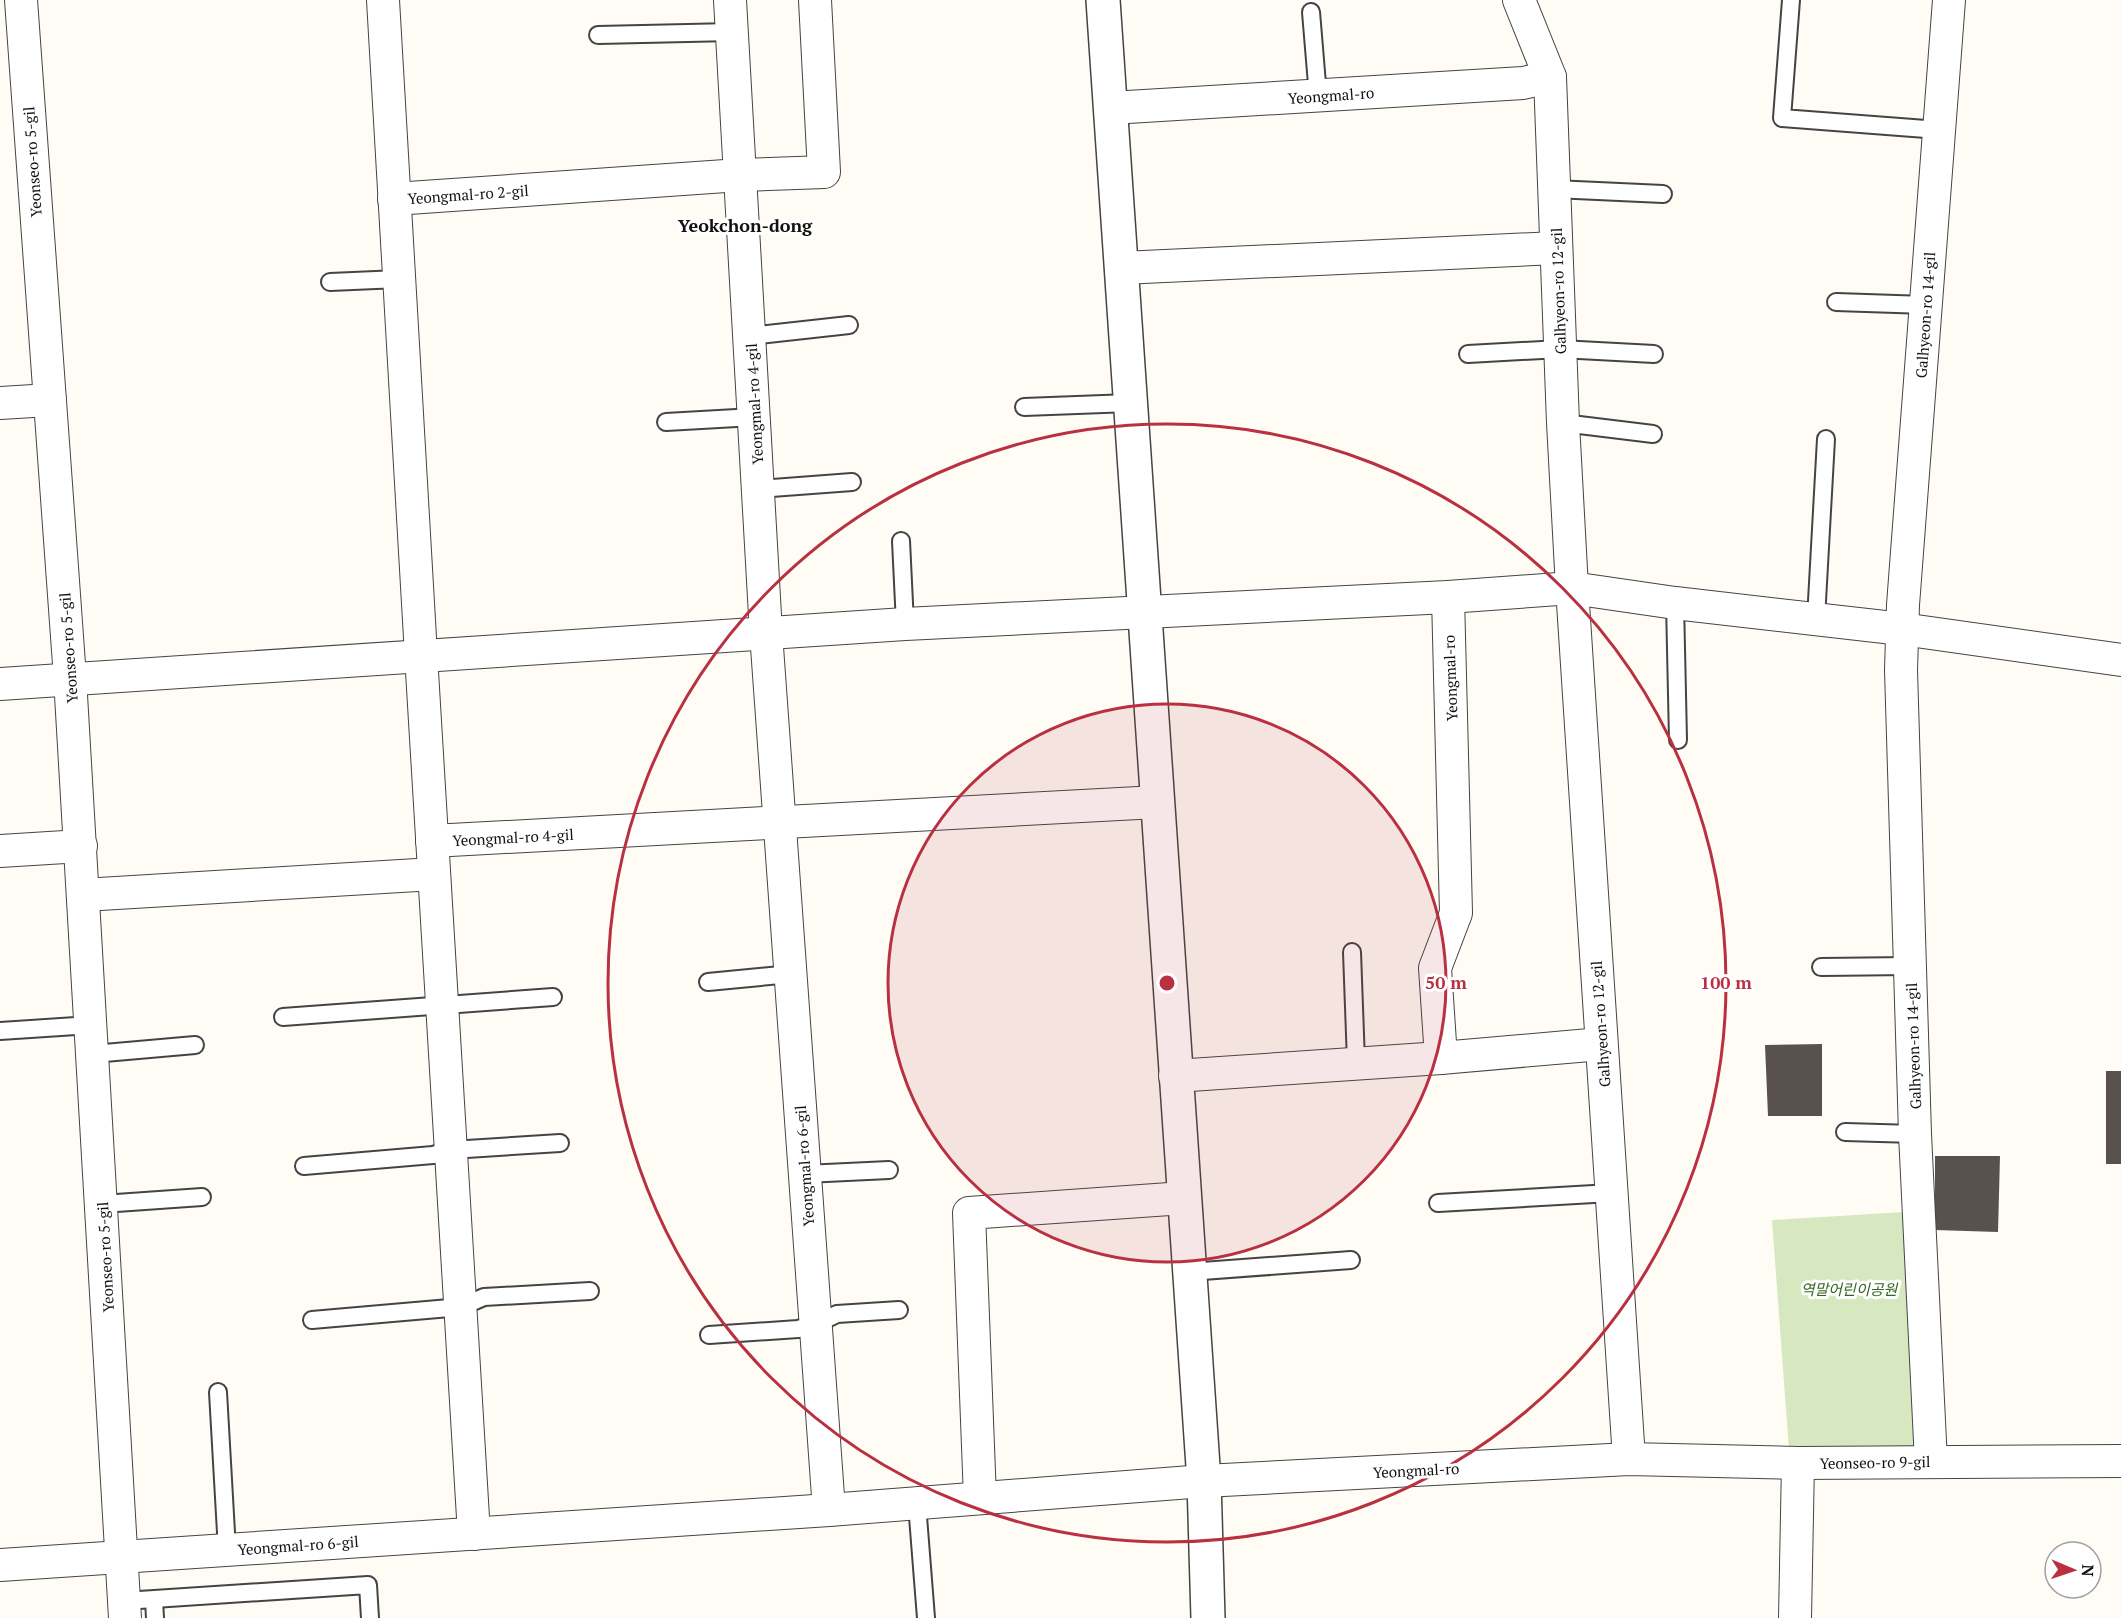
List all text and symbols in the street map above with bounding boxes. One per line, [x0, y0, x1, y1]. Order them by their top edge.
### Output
street label: Yeongmal-ro [1287, 82, 1375, 108]
street label: Yeonseo-ro 5-gil [18, 106, 46, 218]
street label: Yeongmal-ro 2-gil [407, 180, 529, 208]
district label: Yeokchon-dong [678, 213, 813, 237]
street label: Galhyeon-ro 12-gil [1546, 227, 1570, 355]
street label: Galhyeon-ro 14-gil [1911, 251, 1939, 379]
street label: Yeongmal-ro 4-gil [741, 343, 767, 465]
street label: Yeonseo-ro 5-gil [54, 592, 82, 704]
street label: Yeongmal-ro [1438, 634, 1462, 722]
street label: Yeongmal-ro 4-gil [452, 824, 574, 850]
street label: Galhyeon-ro 12-gil [1586, 960, 1614, 1088]
text: 50 m [1425, 970, 1467, 994]
text: 100 m [1700, 970, 1752, 994]
centre of rings [1157, 973, 1177, 993]
street label: Galhyeon-ro 14-gil [1901, 982, 1925, 1110]
street label: Yeongmal-ro 6-gil [790, 1105, 818, 1227]
street label: Yeonseo-ro 5-gil [92, 1201, 118, 1313]
park label: 역말어린이공원 [1801, 1279, 1898, 1299]
street label: Yeonseo-ro 9-gil [1819, 1451, 1931, 1473]
street label: Yeongmal-ro [1372, 1458, 1460, 1482]
street label: Yeongmal-ro 6-gil [237, 1531, 359, 1559]
north arrow [2043, 1540, 2103, 1600]
text: N [2077, 1564, 2099, 1577]

